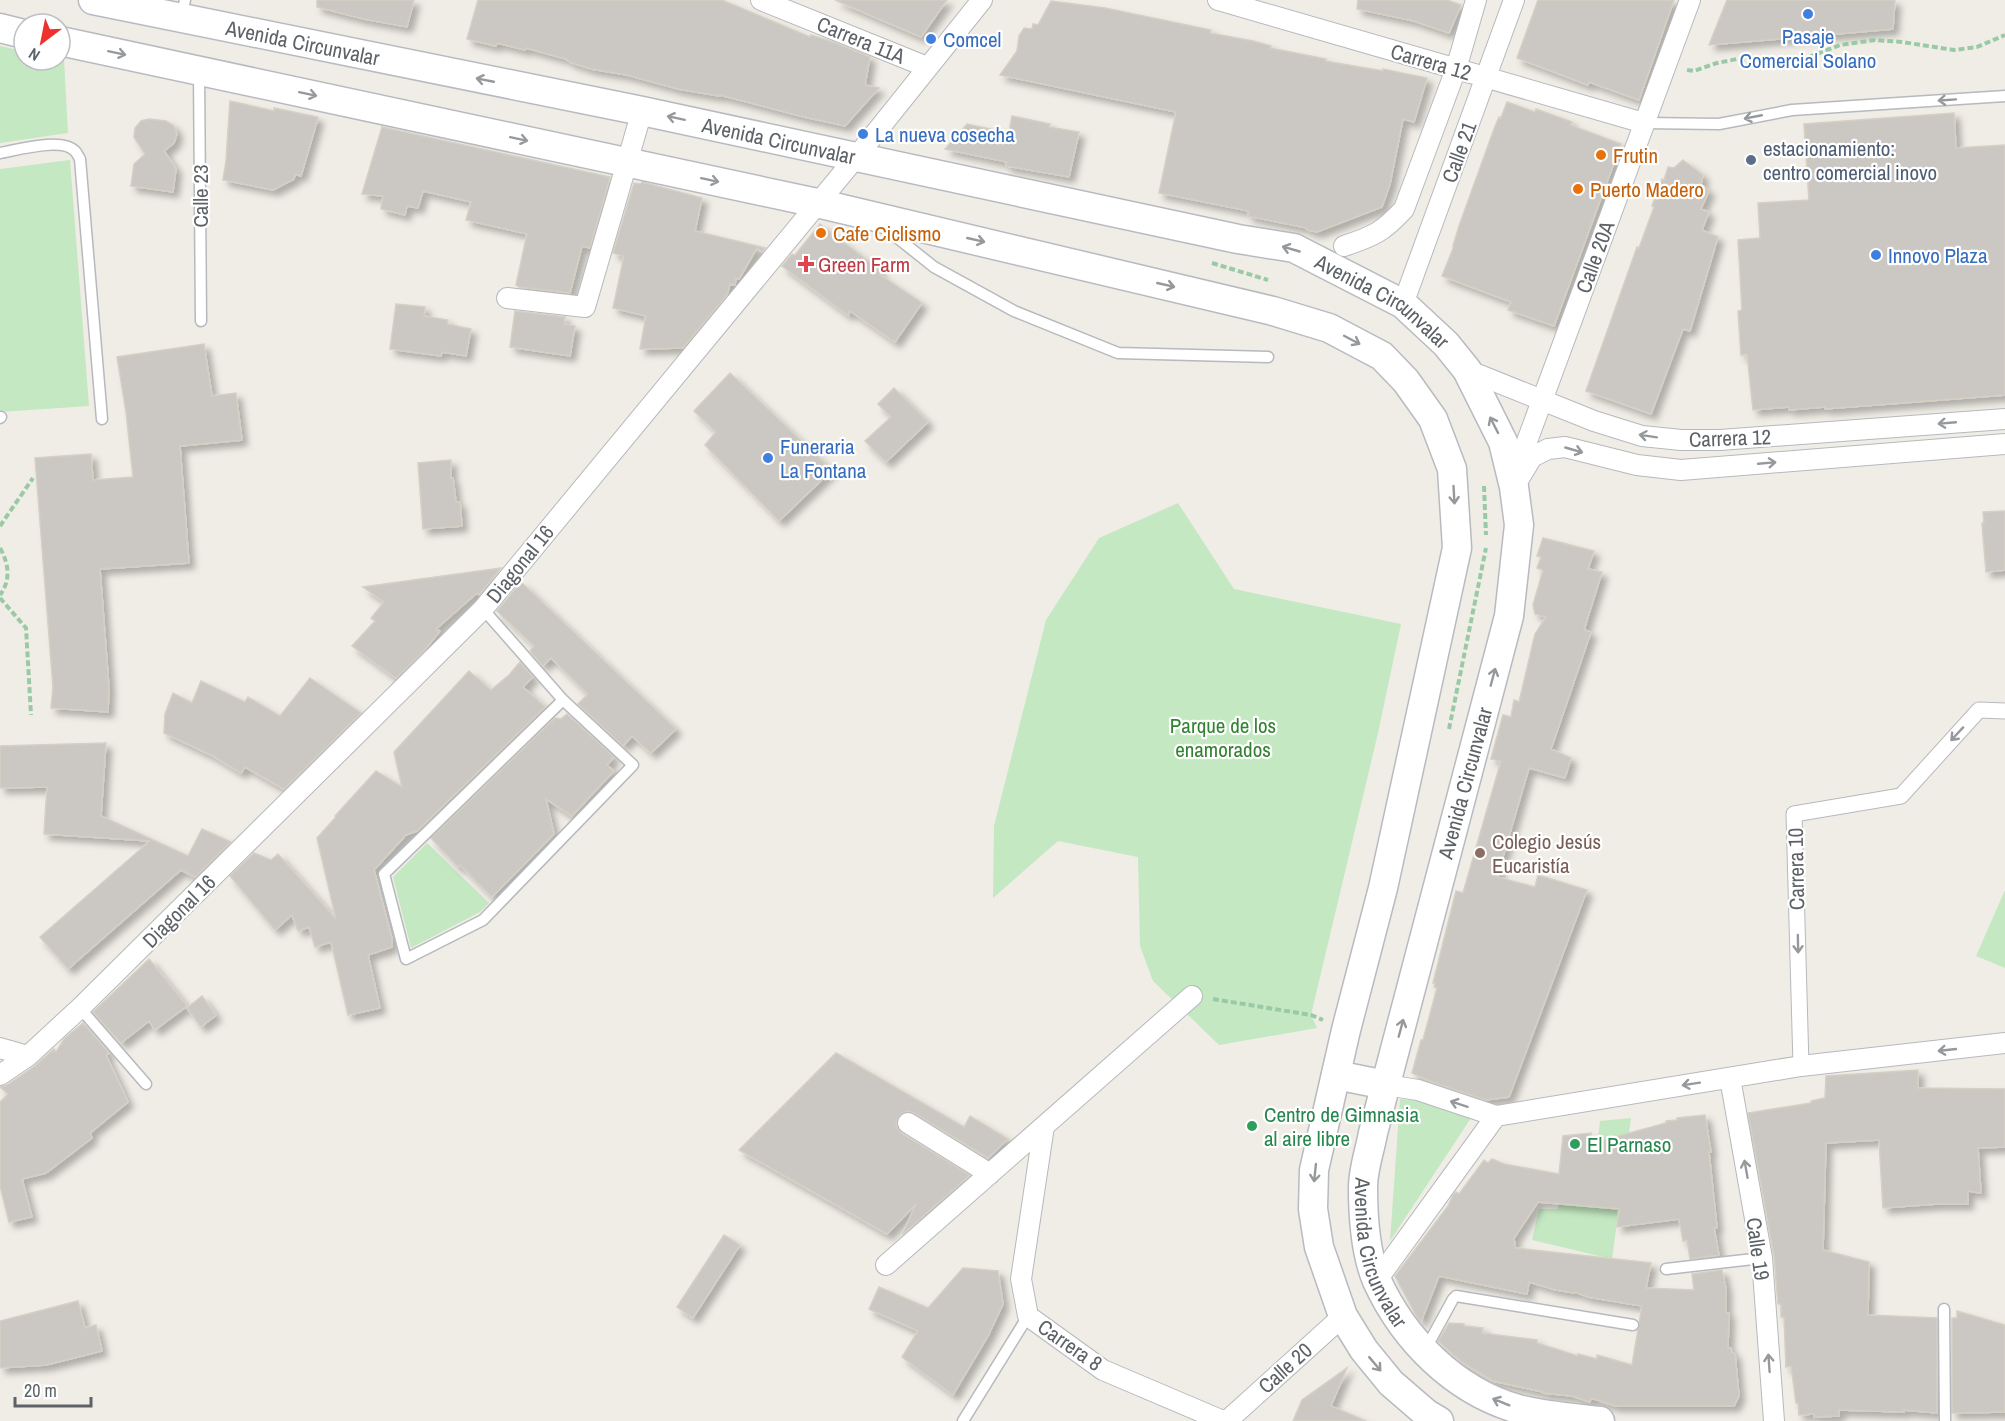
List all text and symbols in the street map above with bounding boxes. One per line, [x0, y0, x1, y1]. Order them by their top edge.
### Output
marker: Pasaje Comercial Solano [1801, 7, 1815, 21]
street label: Carrera 11A [813, 9, 910, 71]
north arrow [12, 12, 72, 72]
street label: Avenida Circunvalar [223, 13, 382, 72]
place label: Pasaje Comercial Solano [1740, 22, 1876, 75]
place label: Comcel [943, 25, 1001, 54]
marker: Comcel [924, 32, 938, 46]
street label: Carrera 12 [1387, 37, 1475, 87]
text: N [24, 43, 44, 67]
one-way arrow [107, 48, 127, 59]
one-way arrow [476, 73, 495, 85]
one-way arrow [298, 89, 317, 100]
one-way arrow [1937, 94, 1957, 105]
street label: Avenida Circunvalar [699, 110, 858, 171]
one-way arrow [667, 112, 686, 124]
one-way arrow [1743, 112, 1763, 123]
street label: Calle 21 [1435, 117, 1484, 187]
place label: La nueva cosecha [875, 120, 1015, 149]
marker: La nueva cosecha [856, 127, 870, 141]
one-way arrow [510, 133, 529, 145]
place label: estacionamiento: centro comercial inovo [1763, 134, 1937, 187]
place label: Frutin [1613, 141, 1658, 170]
marker: Frutin [1594, 148, 1608, 162]
marker: estacionamiento: centro comercial inovo [1744, 153, 1758, 167]
street label: Calle 23 [186, 164, 215, 228]
one-way arrow [700, 174, 719, 186]
place label: Puerto Madero [1590, 175, 1704, 204]
marker: Puerto Madero [1571, 182, 1585, 196]
street label: Calle 20A [1569, 216, 1622, 297]
place label: Cafe Ciclismo [833, 219, 941, 248]
marker: Cafe Ciclismo [814, 226, 828, 240]
one-way arrow [966, 235, 985, 247]
place label: Innovo Plaza [1888, 241, 1988, 270]
one-way arrow [1282, 243, 1301, 254]
street label: Avenida Circunvalar [1309, 246, 1456, 355]
marker: Innovo Plaza [1869, 248, 1883, 262]
place label: Green Farm [818, 250, 910, 279]
marker: Green Farm [799, 257, 813, 271]
one-way arrow [1156, 280, 1175, 292]
one-way arrow [1343, 335, 1361, 346]
one-way arrow [1488, 417, 1500, 435]
one-way arrow [1937, 418, 1957, 429]
street label: Carrera 12 [1688, 422, 1772, 454]
one-way arrow [1638, 430, 1658, 441]
place label: Funeraria La Fontana [780, 432, 867, 485]
one-way arrow [1564, 445, 1583, 456]
marker: Funeraria La Fontana [761, 451, 775, 465]
one-way arrow [1756, 457, 1776, 468]
one-way arrow [1448, 485, 1459, 505]
street label: Diagonal 16 [480, 519, 560, 609]
one-way arrow [1488, 668, 1499, 687]
street label: Avenida Circunvalar [1431, 704, 1499, 863]
park label: Parque de los enamorados [1170, 711, 1276, 764]
one-way arrow [1950, 727, 1964, 742]
place label: Colegio Jesús Eucaristía [1492, 827, 1601, 880]
street label: Carrera 10 [1781, 828, 1811, 910]
marker: Colegio Jesús Eucaristía [1473, 846, 1487, 860]
street label: Diagonal 16 [136, 868, 222, 954]
one-way arrow [1792, 933, 1803, 953]
one-way arrow [1395, 1019, 1407, 1038]
one-way arrow [1937, 1045, 1957, 1056]
one-way arrow [1682, 1079, 1702, 1090]
one-way arrow [1450, 1097, 1469, 1108]
place label: Centro de Gimnasia al aire libre [1264, 1100, 1419, 1153]
marker: Centro de Gimnasia al aire libre [1245, 1119, 1259, 1133]
place label: El Parnaso [1587, 1130, 1671, 1159]
marker: El Parnaso [1568, 1137, 1582, 1151]
one-way arrow [1740, 1160, 1751, 1180]
one-way arrow [1309, 1163, 1320, 1182]
street label: Avenida Circunvalar [1348, 1176, 1415, 1333]
street label: Calle 19 [1739, 1216, 1777, 1282]
street label: Carrera 8 [1032, 1312, 1108, 1378]
street label: Calle 20 [1252, 1336, 1318, 1400]
one-way arrow [1764, 1353, 1775, 1373]
one-way arrow [1369, 1356, 1382, 1372]
scale bar [15, 1370, 92, 1408]
text: 20 m [24, 1378, 57, 1403]
one-way arrow [1493, 1396, 1511, 1407]

